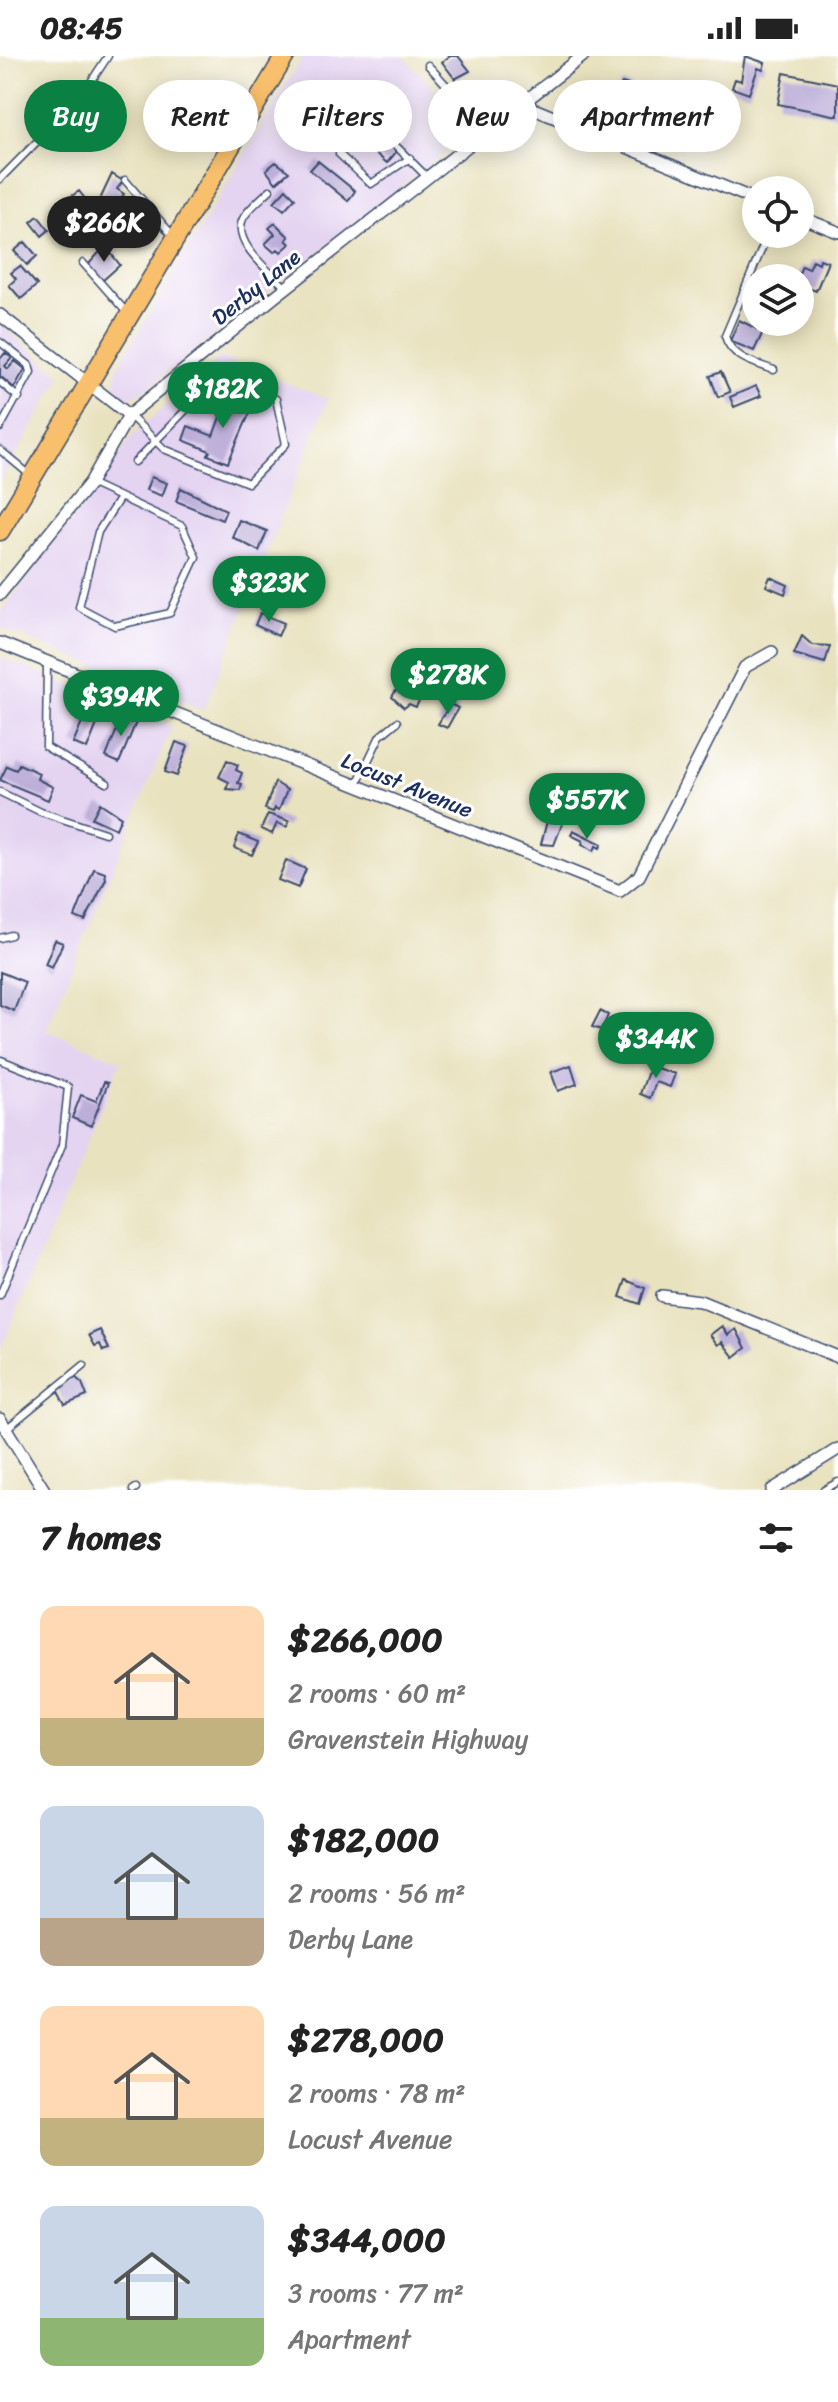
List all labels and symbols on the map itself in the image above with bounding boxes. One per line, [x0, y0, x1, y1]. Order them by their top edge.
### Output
pin: $266K [48, 196, 160, 264]
street label: Derby Lane [203, 238, 310, 335]
pin: $182K [167, 362, 279, 430]
pin: $323K [213, 556, 325, 624]
pin: $278K [392, 648, 504, 716]
pin: $394K [65, 670, 177, 738]
street label: Locust Avenue [335, 741, 479, 829]
pin: $557K [531, 773, 643, 841]
pin: $344K [600, 1012, 712, 1080]

